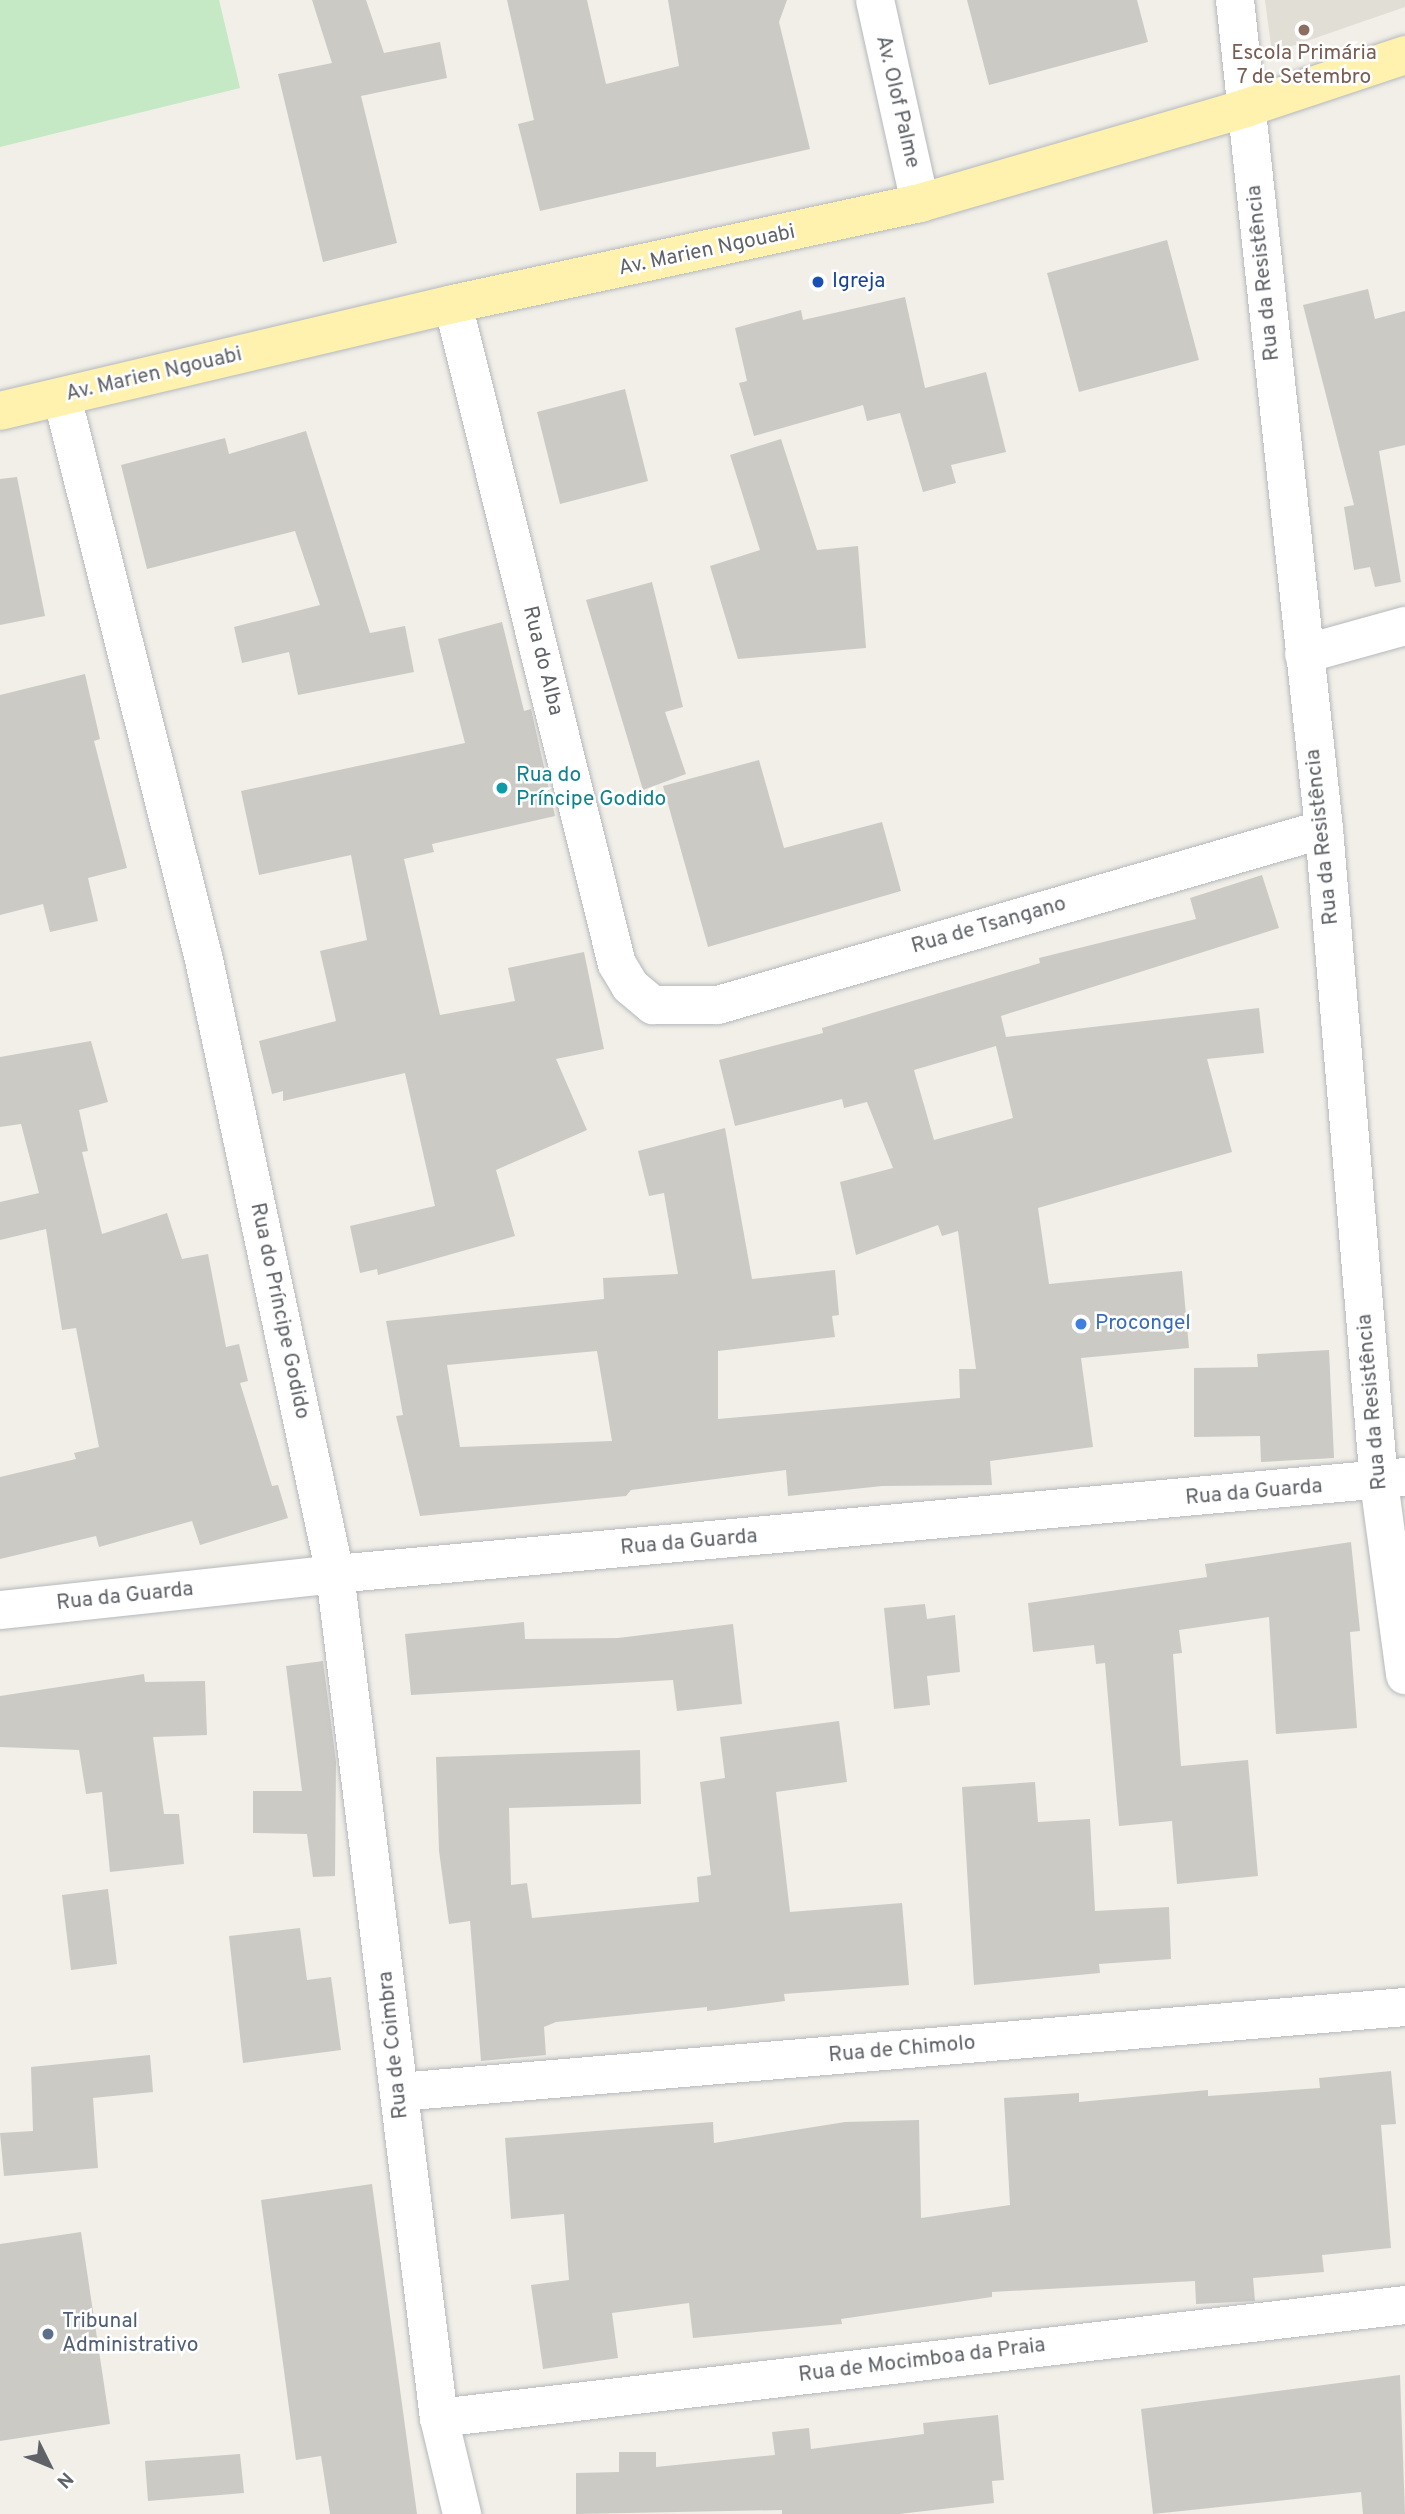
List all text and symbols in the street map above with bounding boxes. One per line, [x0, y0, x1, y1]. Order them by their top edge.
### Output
marker: Escola Primária 7 de Setembro [1296, 22, 1312, 38]
street label: Av. Olof Palme [870, 33, 924, 171]
place label: Escola Primária 7 de Setembro [1231, 41, 1377, 91]
street label: Rua da Resistência [1242, 184, 1286, 362]
street label: Av. Marien Ngouabi [616, 220, 798, 282]
place label: Igreja [832, 269, 885, 295]
marker: Igreja [810, 274, 826, 290]
street label: Av. Marien Ngouabi [63, 342, 245, 408]
street label: Rua do Alba [516, 603, 568, 719]
street label: Rua da Resistência [1301, 748, 1345, 926]
place label: Rua do Príncipe Godido [516, 763, 666, 813]
marker: Rua do Príncipe Godido [494, 780, 510, 796]
street label: Rua de Tsangano [908, 892, 1070, 960]
street label: Rua do Príncipe Godido [244, 1201, 314, 1421]
place label: Procongel [1095, 1311, 1191, 1337]
street label: Rua da Resistência [1353, 1313, 1393, 1491]
marker: Procongel [1073, 1316, 1089, 1332]
street label: Rua da Guarda [1184, 1474, 1324, 1512]
street label: Rua da Guarda [619, 1524, 759, 1562]
street label: Rua da Guarda [55, 1577, 195, 1617]
street label: Rua de Coimbra [374, 1970, 414, 2120]
street label: Rua de Chimolo [827, 2031, 977, 2069]
place label: Tribunal Administrativo [62, 2309, 199, 2359]
marker: Tribunal Administrativo [40, 2326, 56, 2342]
street label: Rua de Mocimboa da Praia [797, 2333, 1047, 2389]
north arrow [14, 2430, 84, 2500]
text: N [51, 2466, 78, 2492]

